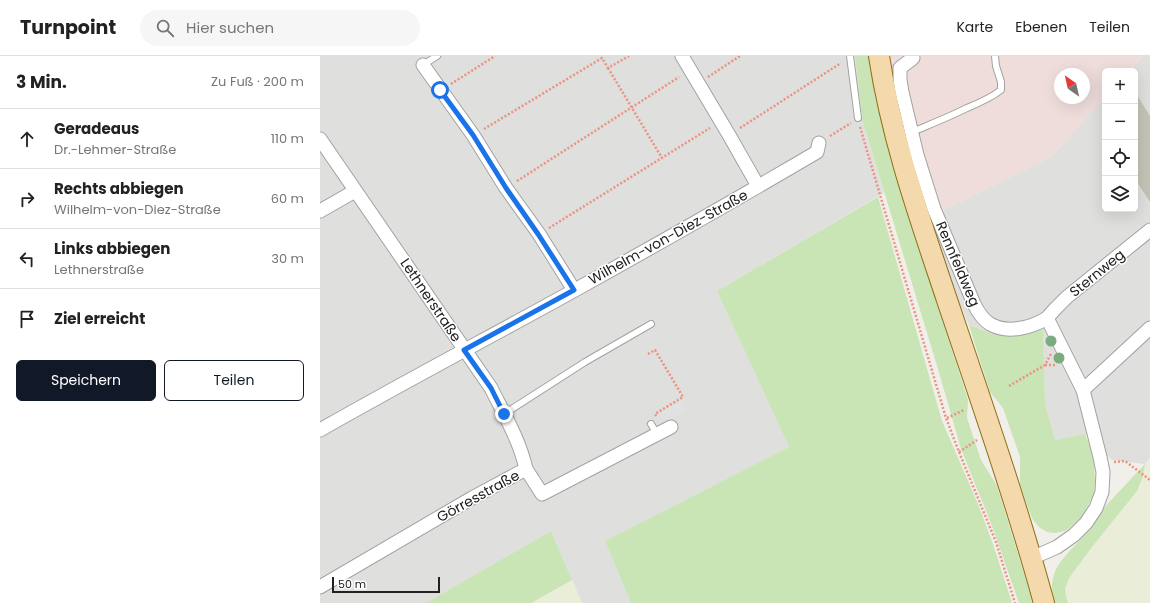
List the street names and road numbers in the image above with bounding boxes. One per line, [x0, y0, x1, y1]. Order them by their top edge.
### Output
street label: Wilhelm-von-Diez-Straße [585, 185, 752, 289]
street label: Rennfeldweg [931, 218, 985, 310]
street label: Sternweg [1065, 245, 1129, 301]
street label: Lethnerstraße [396, 254, 467, 346]
street label: Görresstraße [433, 465, 523, 527]

